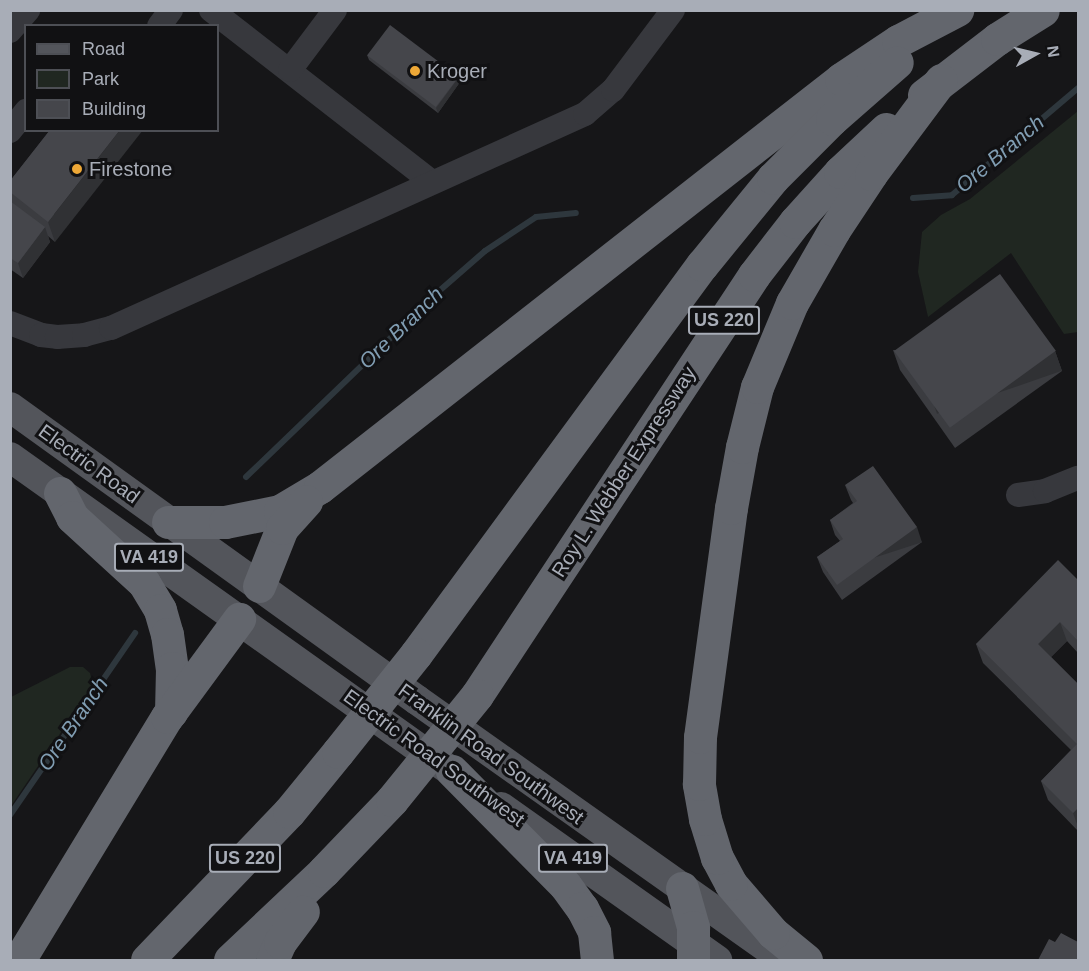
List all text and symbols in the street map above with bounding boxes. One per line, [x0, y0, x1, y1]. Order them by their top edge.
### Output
legend [24, 24, 219, 132]
north arrow [1005, 24, 1065, 84]
text: Road [82, 39, 125, 59]
text: N [1044, 45, 1063, 58]
place label: Kroger [427, 59, 487, 83]
marker: Kroger [408, 64, 422, 78]
text: Park [82, 69, 119, 89]
text: Building [82, 99, 146, 119]
water label: Ore Branch [951, 110, 1049, 198]
place label: Firestone [89, 157, 172, 181]
marker: Firestone [70, 162, 84, 176]
water label: Ore Branch [354, 282, 448, 374]
road number: US 220 [686, 305, 762, 335]
street label: Roy L. Webber Expressway [547, 362, 701, 582]
street label: Electric Road [34, 419, 144, 509]
road number: VA 419 [113, 542, 185, 572]
water label: Ore Branch [33, 672, 113, 776]
street label: Franklin Road Southwest [394, 679, 588, 829]
street label: Electric Road Southwest [339, 684, 529, 832]
road number: US 220 [208, 843, 282, 873]
road number: VA 419 [537, 843, 609, 873]

